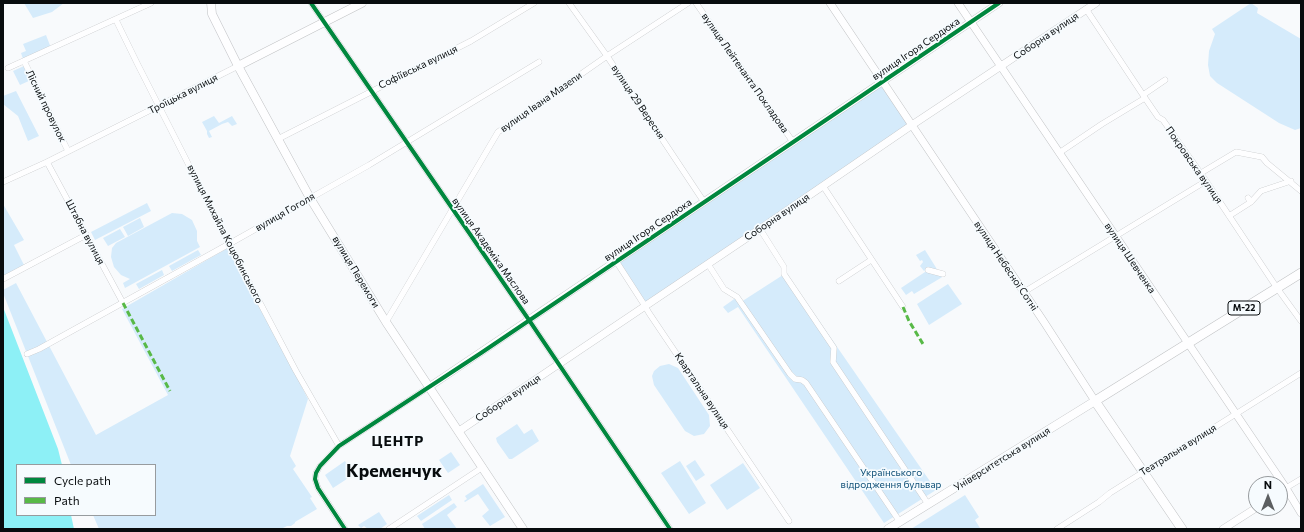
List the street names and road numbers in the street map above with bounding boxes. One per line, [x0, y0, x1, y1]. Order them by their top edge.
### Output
street label: Соборна вулиця [1011, 10, 1081, 62]
street label: вулиця Лейтенанта Покладова [699, 11, 791, 135]
street label: вулиця Ігоря Сердюка [870, 15, 962, 83]
street label: Софіївська вулиця [376, 43, 460, 91]
street label: вулиця 29 Вересня [609, 63, 667, 141]
street label: Лісний провулок [23, 68, 69, 144]
street label: вулиця Івана Мазепи [498, 69, 584, 135]
street label: Троїцька вулиця [146, 71, 220, 117]
street label: Покровська вулиця [1163, 124, 1225, 206]
street label: вулиця Михайла Коцюбинського [185, 163, 265, 305]
street label: вулиця Гоголя [253, 190, 317, 234]
street label: Соборна вулиця [742, 191, 812, 243]
street label: вулиця Академіка Маслова [450, 195, 532, 307]
street label: вулиця Ігоря Сердюка [602, 196, 694, 264]
street label: Штабна вулиця [63, 197, 107, 267]
street label: вулиця Небесної Сотні [972, 219, 1040, 313]
street label: вулиця Шевченка [1102, 220, 1158, 296]
street label: вулиця Перемоги [330, 234, 382, 310]
road number: М-22 [1228, 301, 1260, 315]
street label: Квартальна вулиця [672, 351, 732, 431]
street label: Соборна вулиця [473, 372, 543, 424]
street label: Театральна вулиця [1137, 422, 1219, 478]
street label: Університетська вулиця [952, 424, 1052, 494]

